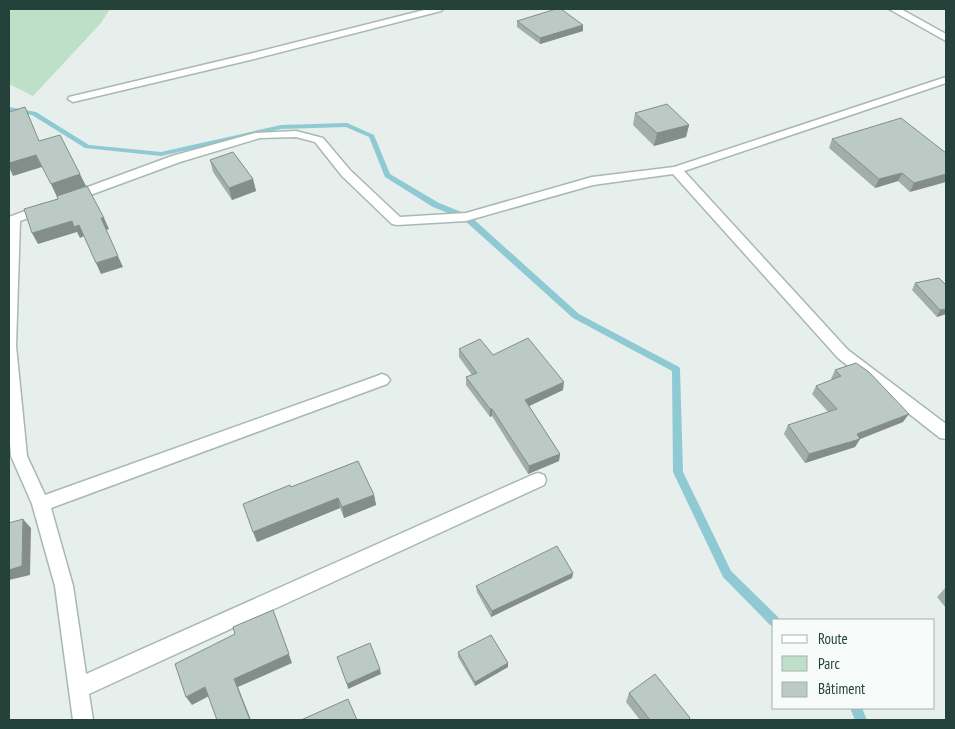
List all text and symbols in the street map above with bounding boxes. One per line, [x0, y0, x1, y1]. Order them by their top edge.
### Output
legend [772, 619, 935, 709]
text: Route [818, 629, 848, 648]
text: Parc [818, 654, 840, 673]
text: Bâtiment [818, 679, 865, 698]

